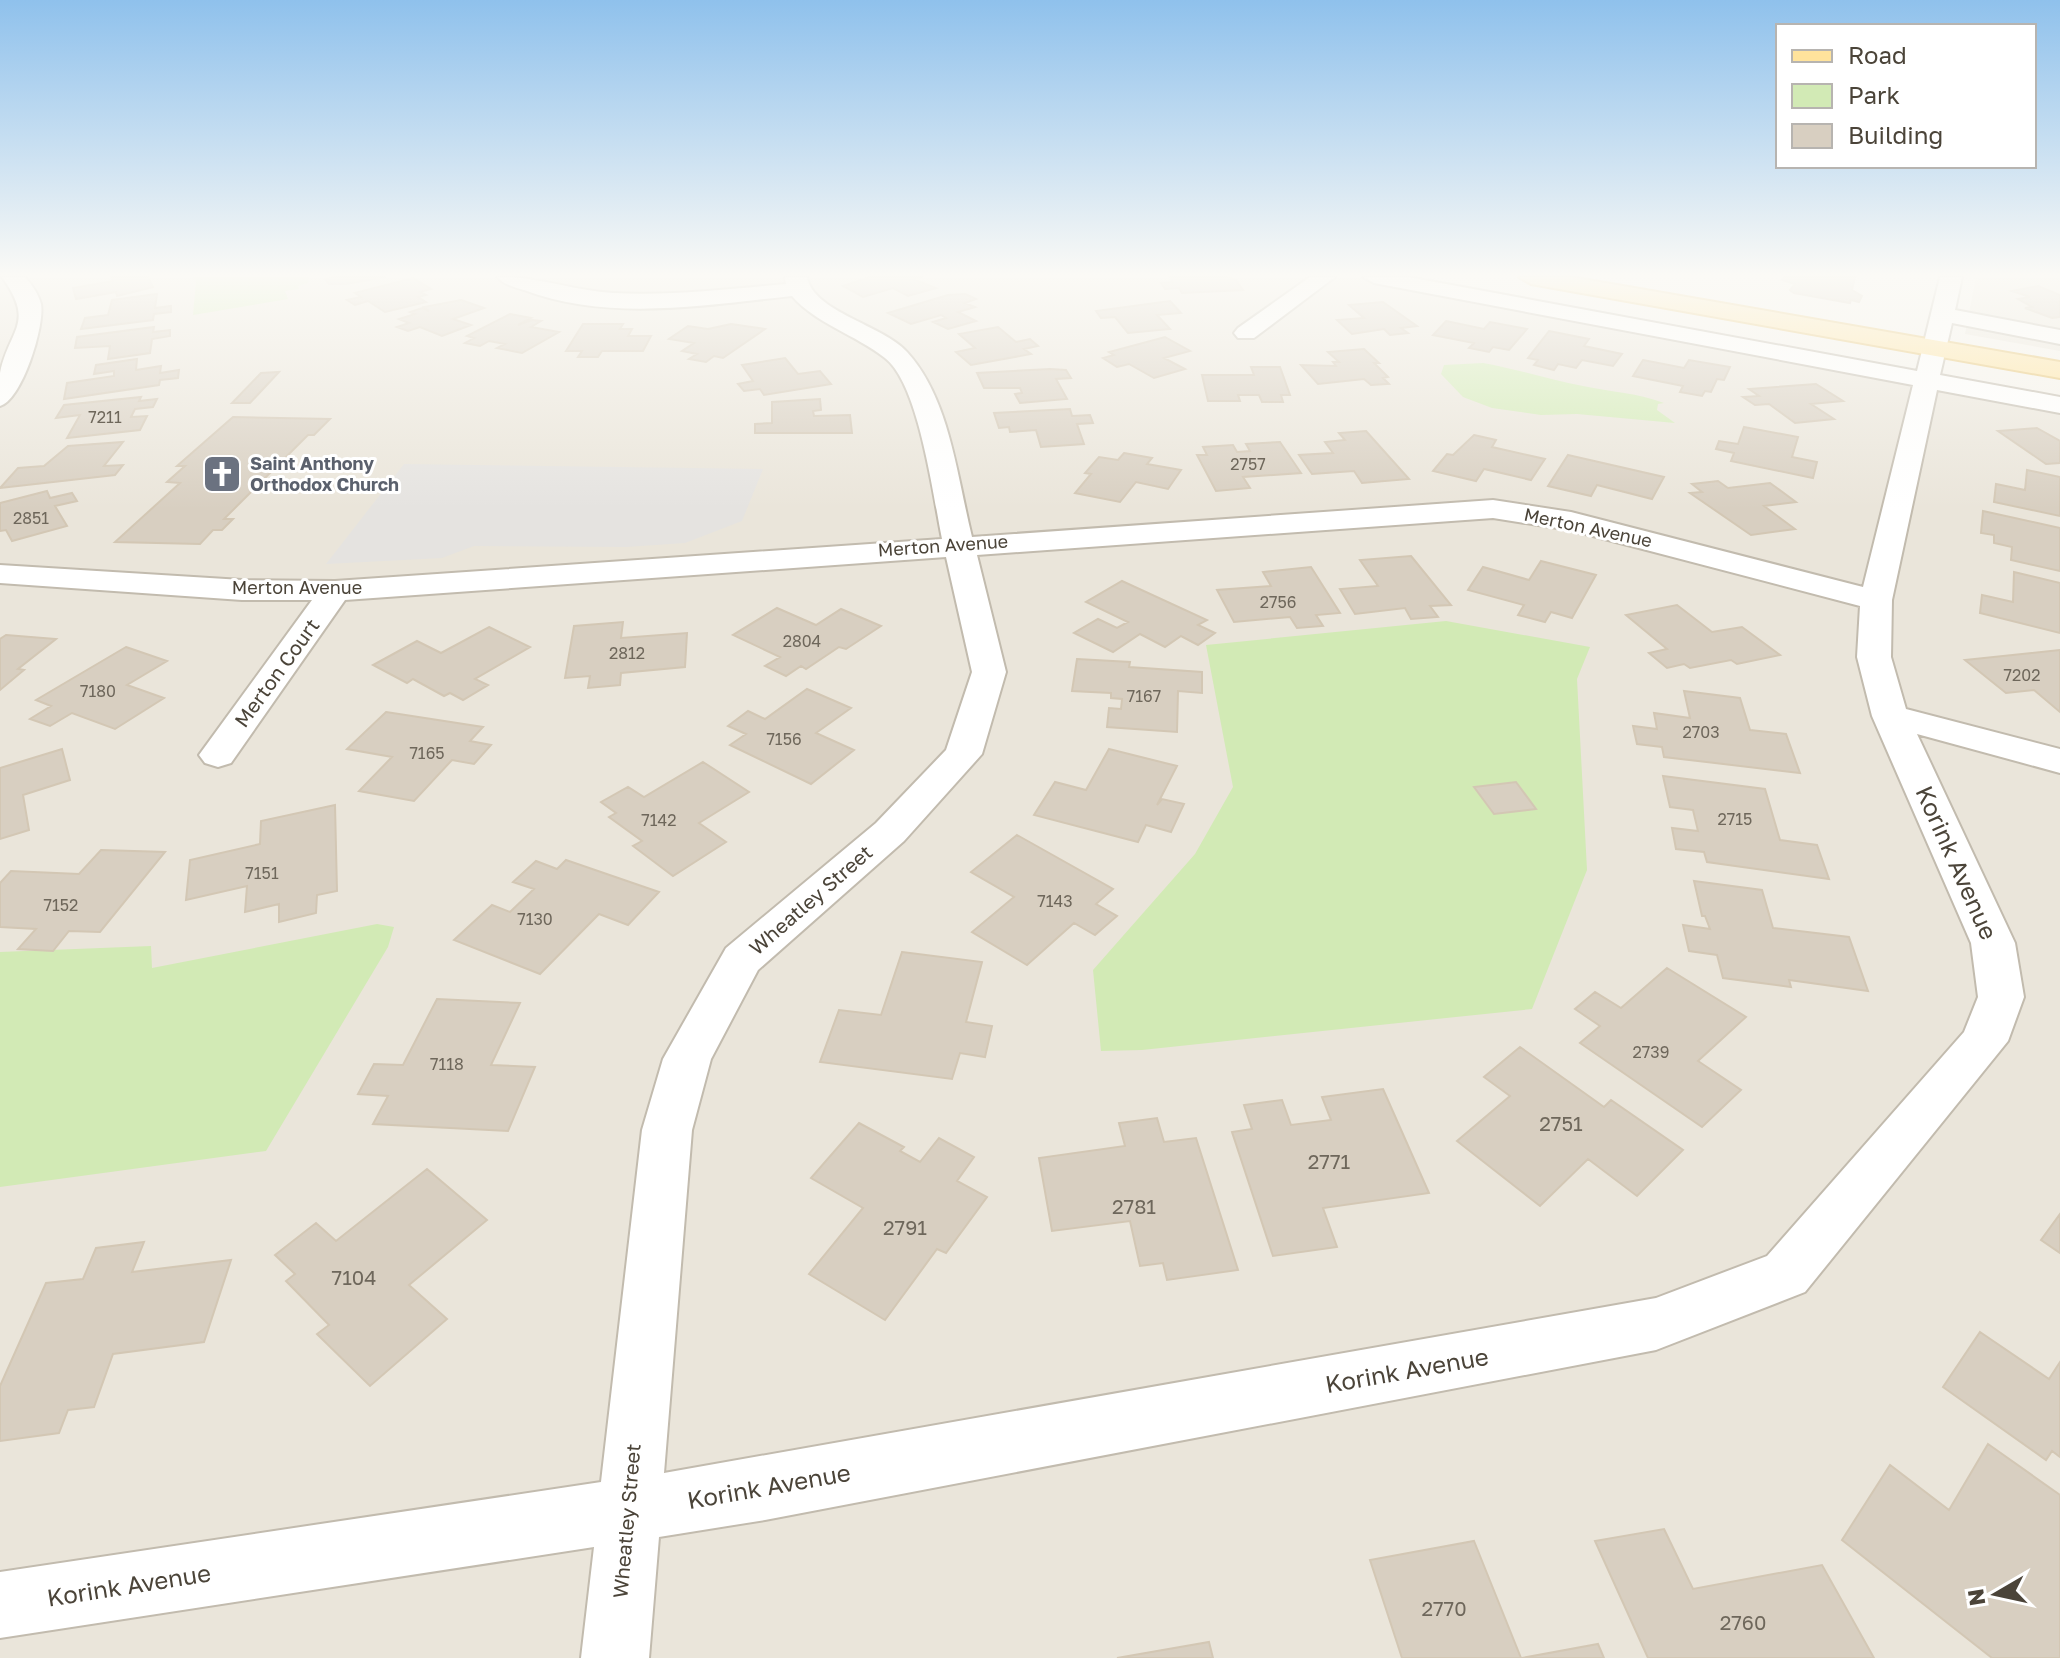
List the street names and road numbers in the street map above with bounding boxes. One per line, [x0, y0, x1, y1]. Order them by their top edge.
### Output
street label: Merton Avenue [1522, 503, 1654, 551]
street label: Merton Avenue [877, 529, 1009, 561]
street label: Merton Avenue [232, 576, 362, 598]
street label: Merton Court [229, 613, 324, 731]
street label: Korink Avenue [1911, 781, 2004, 944]
street label: Wheatley Street [744, 839, 877, 959]
street label: Korink Avenue [1323, 1341, 1491, 1398]
street label: Wheatley Street [607, 1443, 645, 1599]
street label: Korink Avenue [685, 1457, 853, 1514]
street label: Korink Avenue [45, 1557, 213, 1612]

